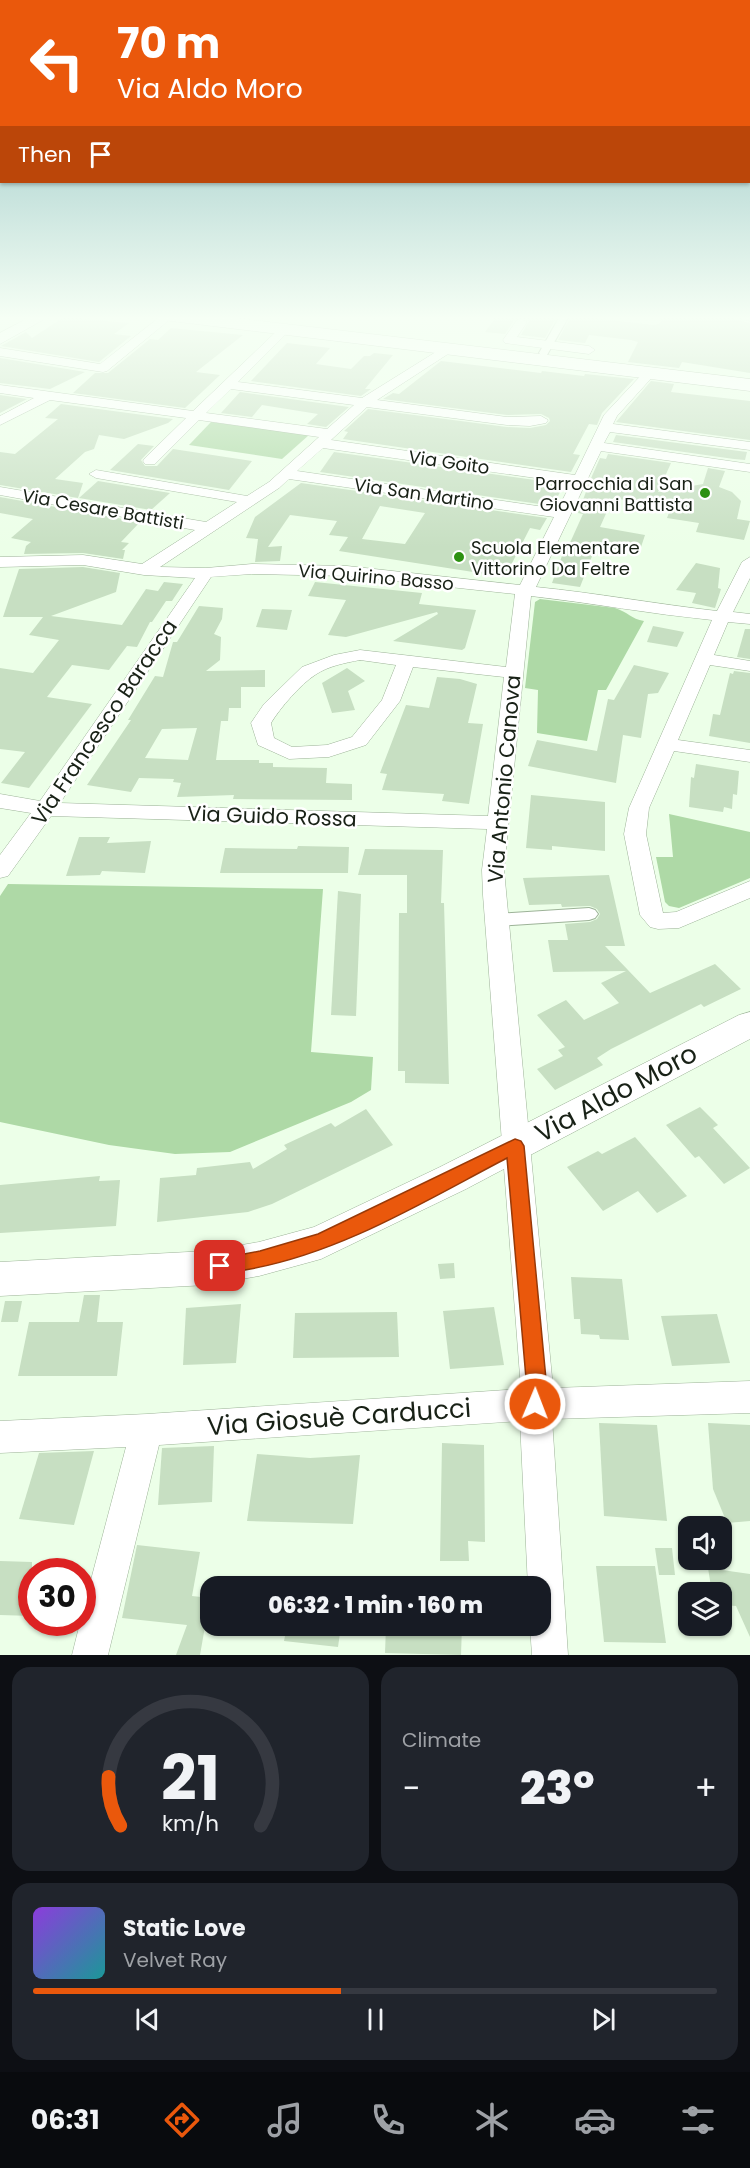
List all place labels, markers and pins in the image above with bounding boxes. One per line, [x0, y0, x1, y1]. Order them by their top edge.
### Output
place label: Parrocchia di San Giovanni Battista [535, 471, 693, 517]
marker: Parrocchia di San Giovanni Battista [698, 486, 712, 500]
place label: Scuola Elementare Vittorino Da Feltre [471, 535, 640, 581]
marker: Scuola Elementare Vittorino Da Feltre [452, 550, 466, 564]
pin [194, 1240, 245, 1291]

